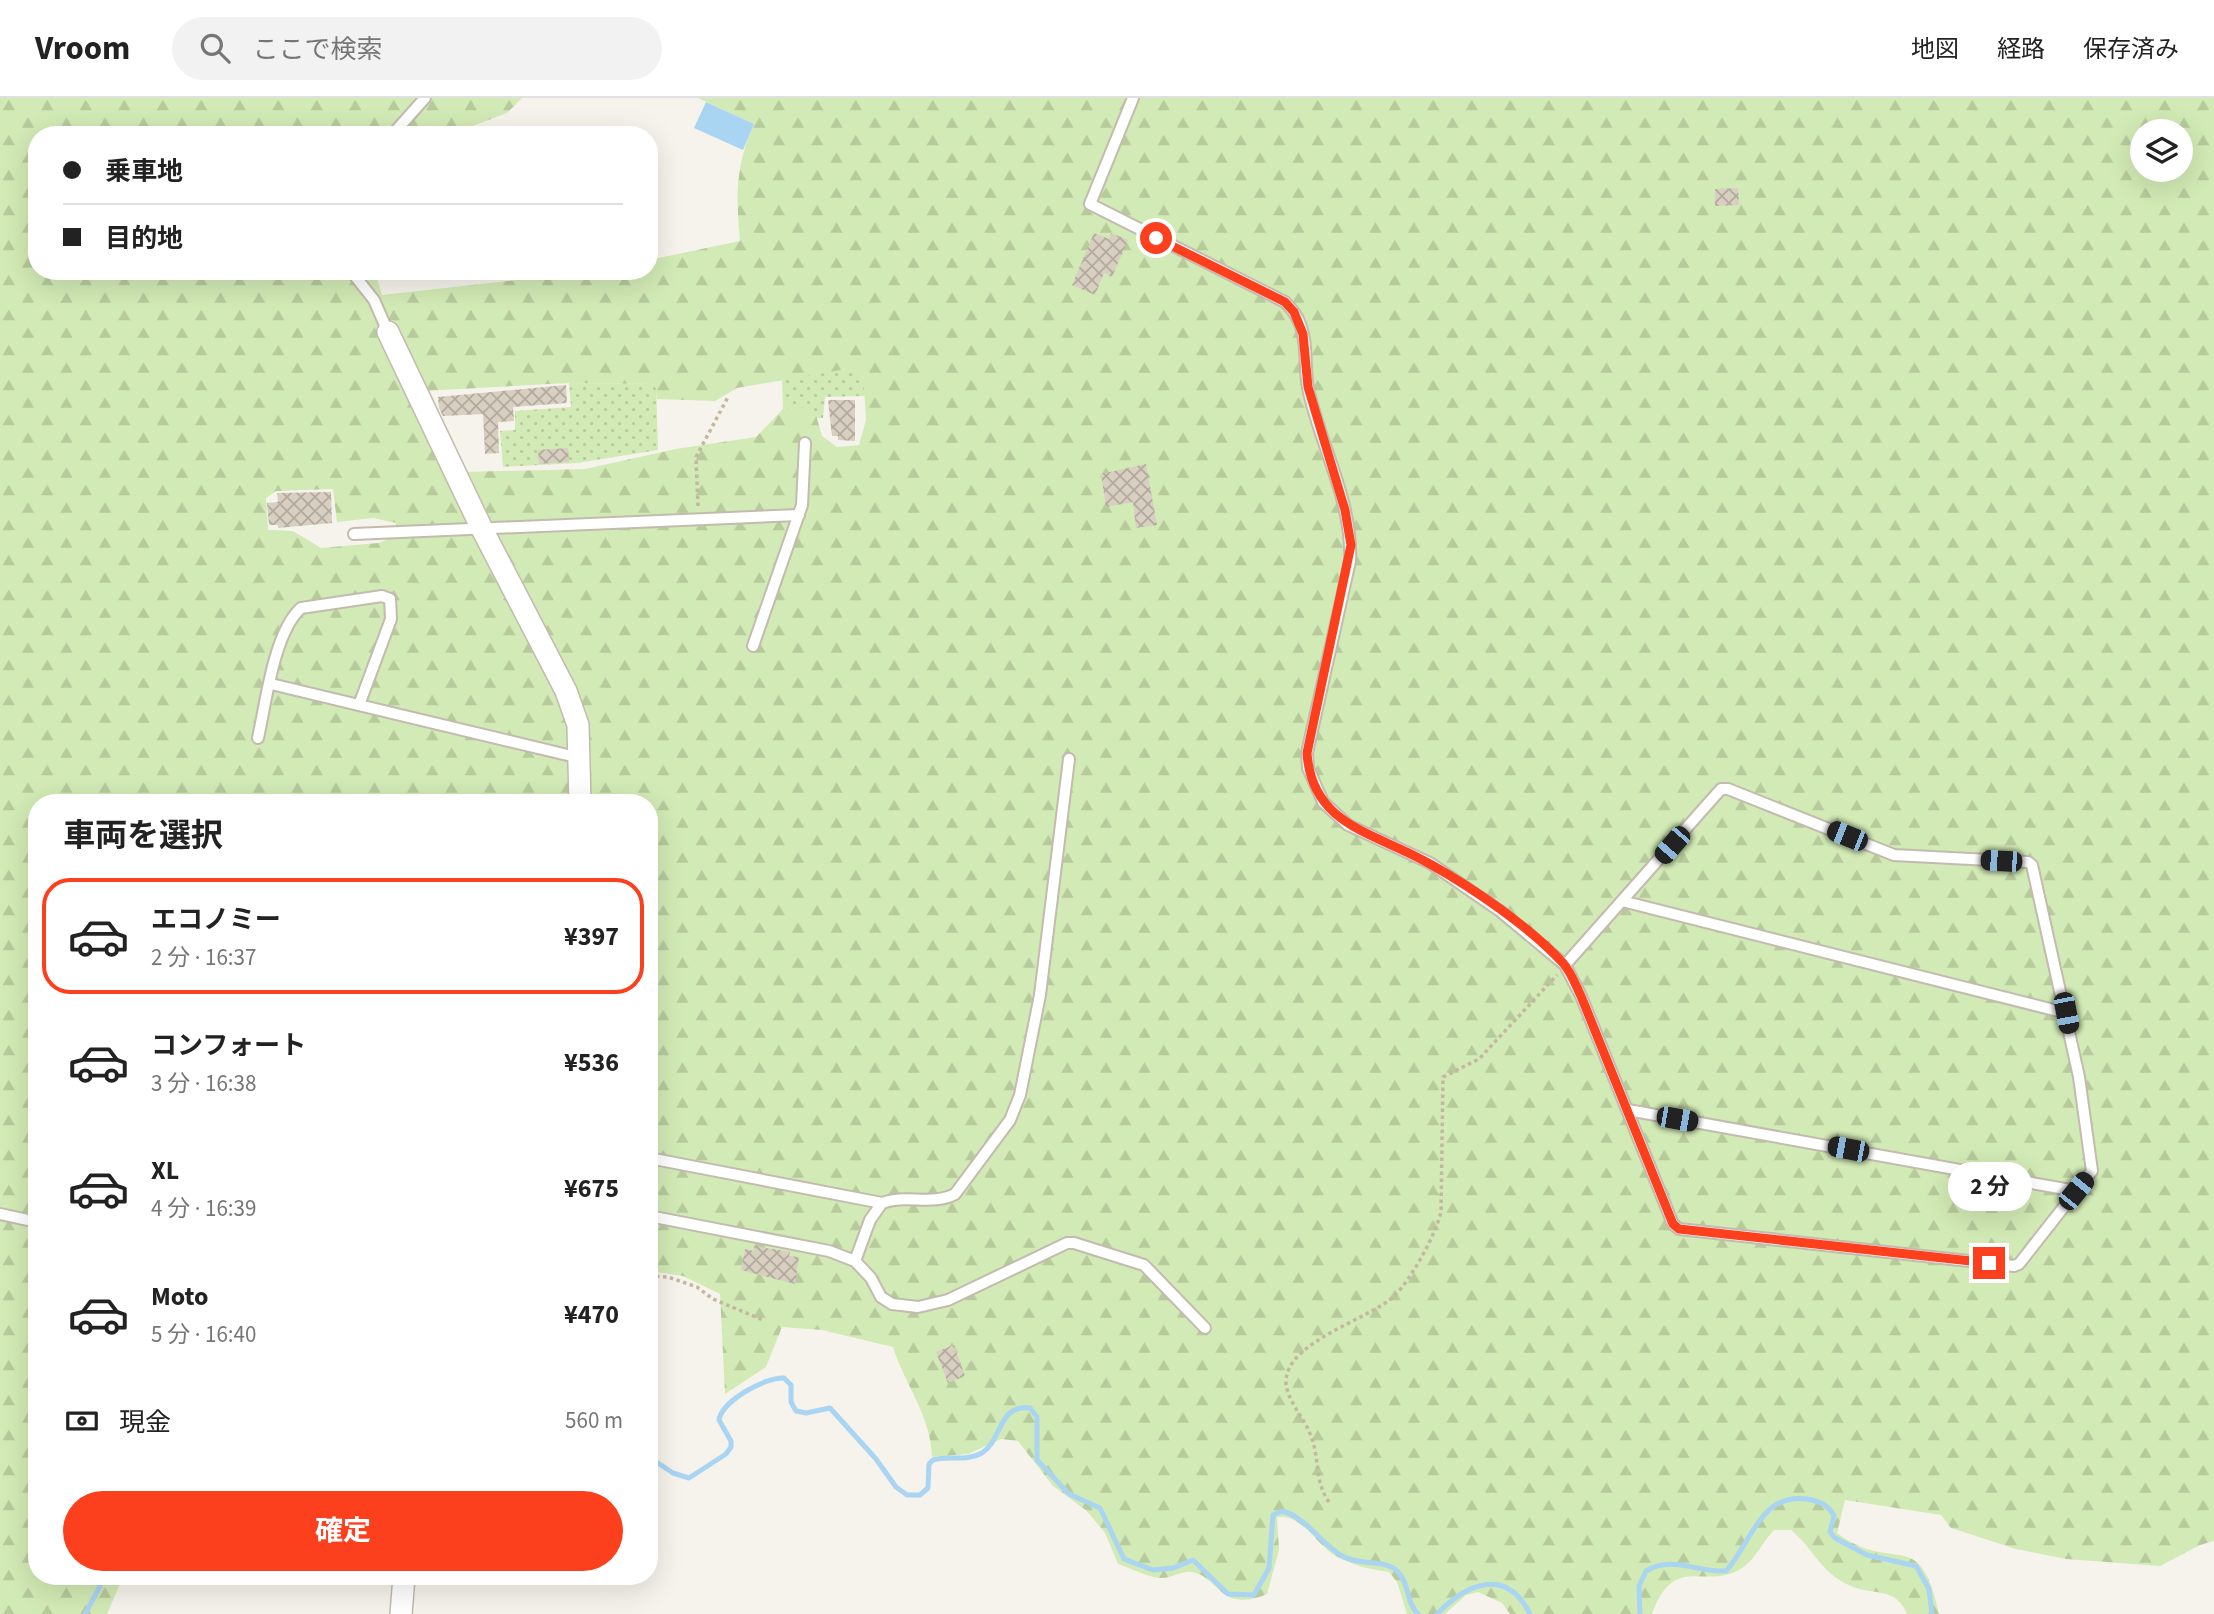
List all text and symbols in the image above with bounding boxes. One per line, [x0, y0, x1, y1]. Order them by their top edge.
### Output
search box [172, 17, 662, 80]
text: Vroom [35, 25, 130, 72]
icon: search [196, 29, 234, 67]
text: ここで検索 [252, 31, 382, 68]
text: 地図 [1911, 32, 1959, 67]
text: 経路 [1997, 32, 2045, 67]
text: 保存済み [2083, 32, 2179, 67]
map controls [2130, 119, 2193, 182]
button: layers [2130, 119, 2193, 182]
text: 乗車地 [105, 153, 183, 190]
text: 目的地 [105, 220, 183, 257]
route start [1140, 222, 1172, 254]
text: 車両を選択 [63, 813, 223, 859]
car [1824, 818, 1871, 854]
car [1651, 822, 1694, 868]
car [1980, 849, 2023, 873]
text: エコノミー [151, 901, 281, 938]
icon: car [67, 905, 130, 968]
text: ¥397 [564, 918, 619, 955]
text: 2 分 · 16:37 [151, 941, 256, 974]
car [2052, 990, 2081, 1036]
text: コンフォート [151, 1027, 306, 1064]
icon: car [67, 1031, 130, 1094]
text: ¥536 [564, 1044, 619, 1081]
text: 3 分 · 16:38 [151, 1067, 256, 1100]
car [1655, 1105, 1700, 1133]
car [1826, 1135, 1871, 1163]
text: XL [151, 1152, 179, 1189]
icon: car [67, 1157, 130, 1220]
callout: 2 分 [1947, 1162, 2031, 1210]
car [2055, 1168, 2098, 1214]
text: ¥675 [564, 1170, 619, 1207]
text: 2 分 [1970, 1170, 2010, 1203]
text: 4 分 · 16:39 [151, 1192, 256, 1225]
route end [1973, 1247, 2005, 1279]
text: Moto [151, 1278, 208, 1315]
icon: car [67, 1283, 130, 1346]
text: ¥470 [564, 1296, 619, 1333]
text: 5 分 · 16:40 [151, 1318, 256, 1351]
icon: cash [63, 1402, 101, 1440]
text: 現金 [119, 1404, 171, 1441]
text: 560 m [565, 1404, 623, 1437]
button: 確定 [63, 1491, 623, 1571]

